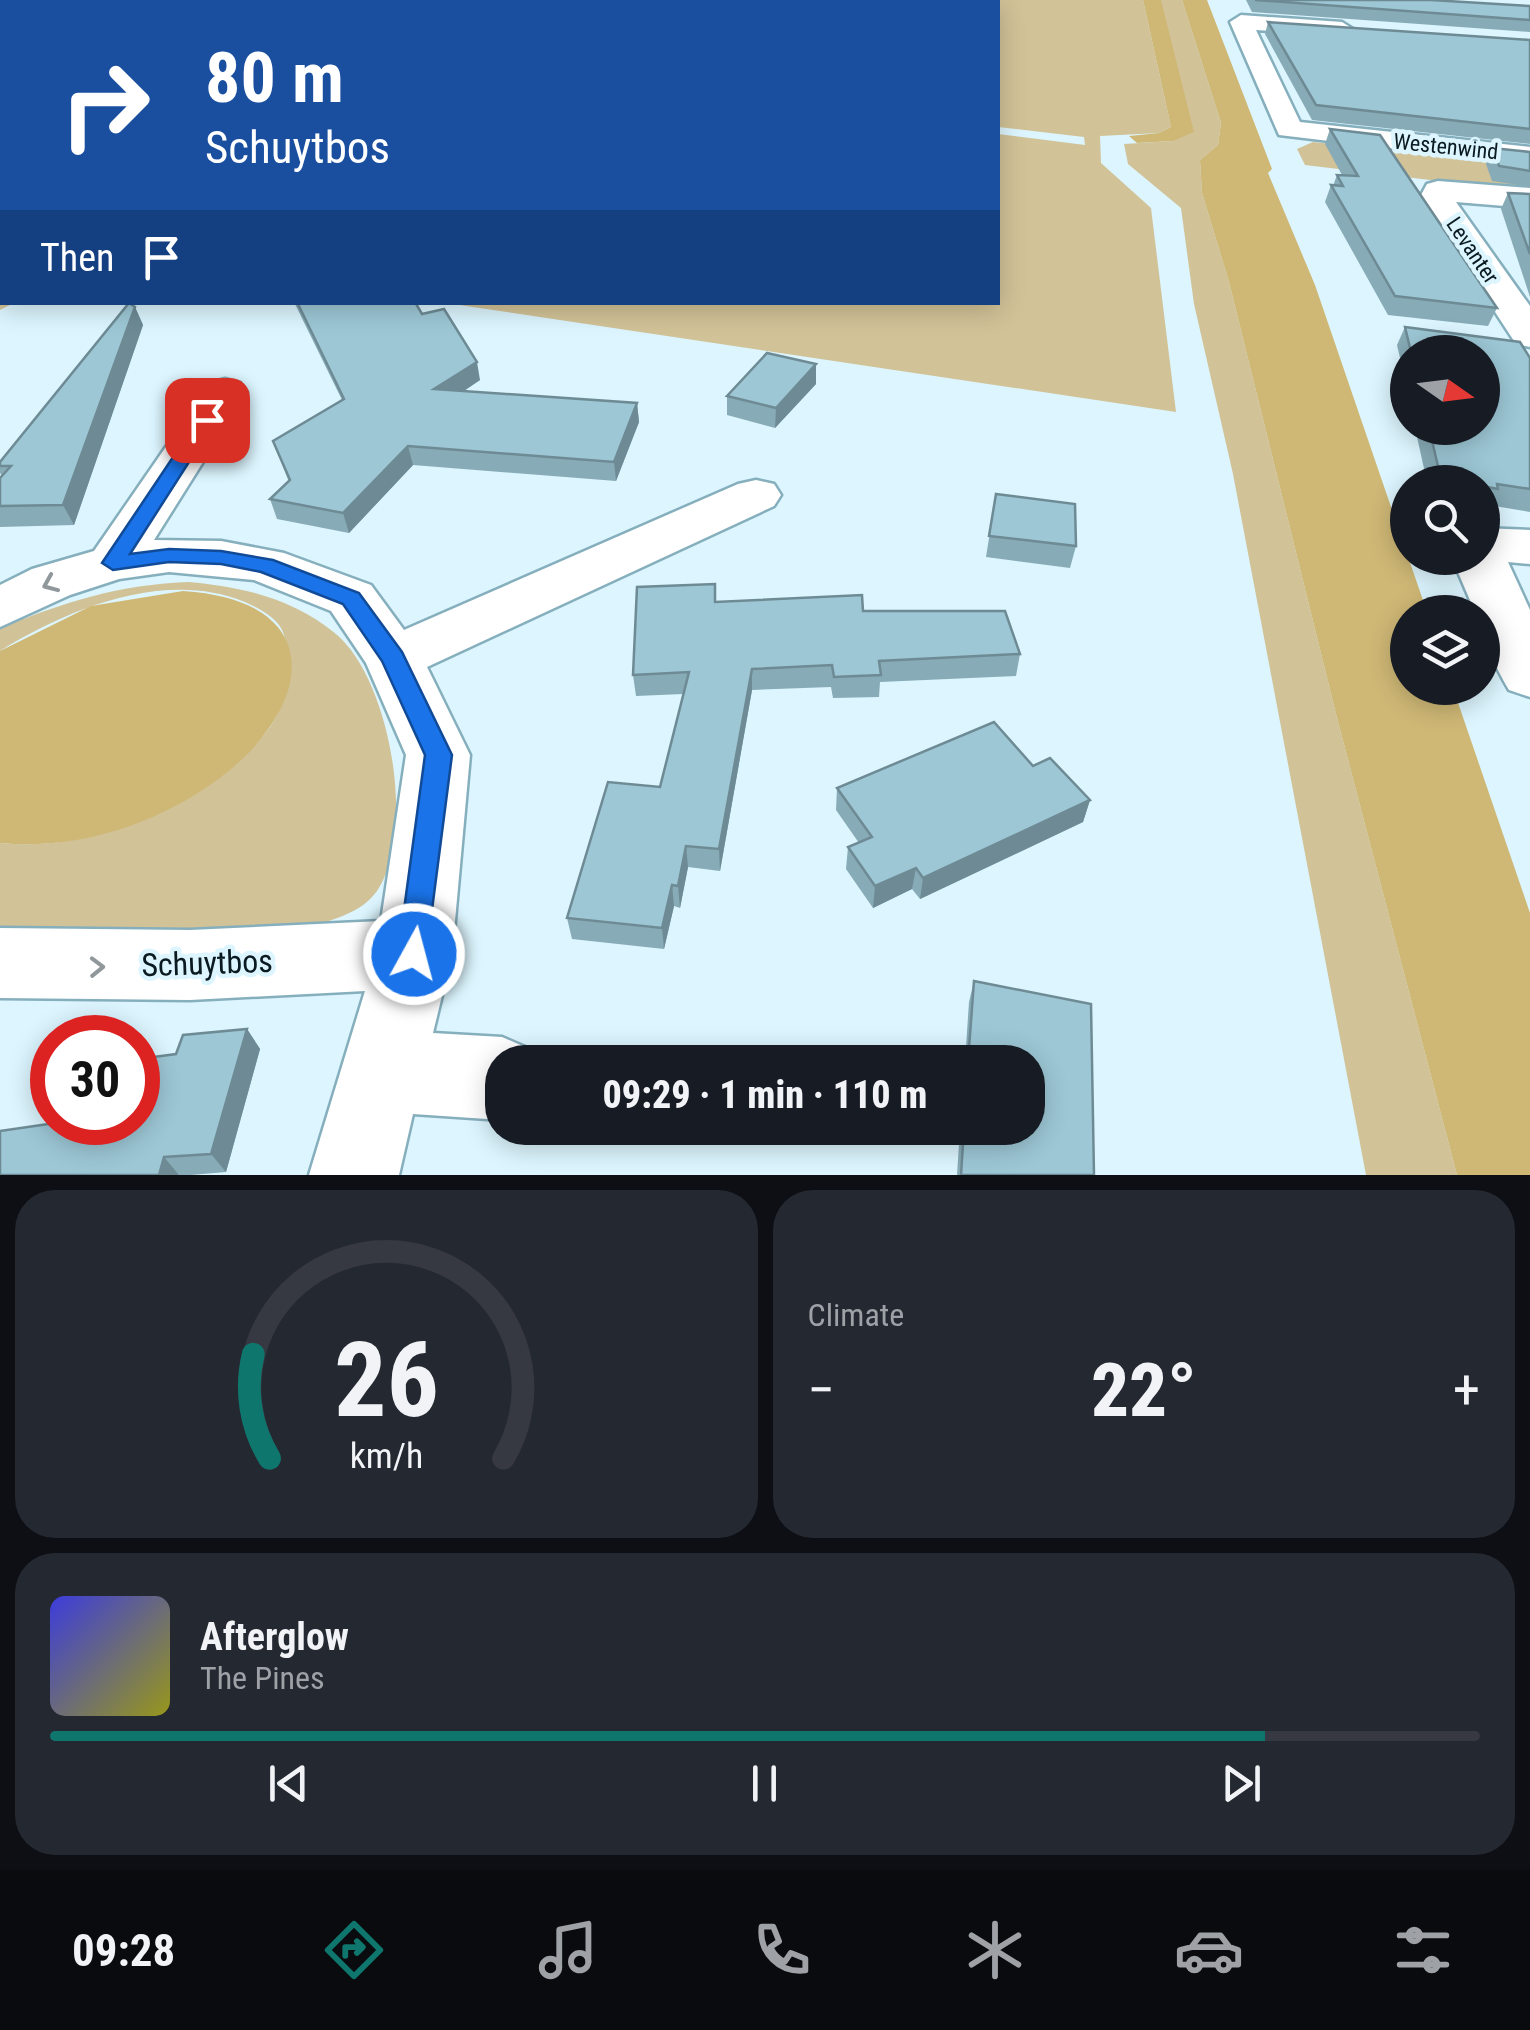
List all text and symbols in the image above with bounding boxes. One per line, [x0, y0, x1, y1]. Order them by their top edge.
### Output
text: 80 m [205, 37, 344, 119]
icon: right [40, 40, 170, 170]
text: Schuytbos [205, 121, 390, 174]
street label: Westenwind [1392, 129, 1500, 164]
street label: Levanter [1441, 212, 1504, 288]
icon: arrive [134, 230, 189, 285]
text: Then [40, 236, 114, 280]
north arrow [1390, 335, 1500, 445]
map controls [1390, 335, 1500, 705]
pin [165, 378, 250, 463]
icon: arrive [180, 393, 235, 448]
button: search [1390, 465, 1500, 575]
one-way arrow [42, 573, 60, 593]
button: layers [1390, 595, 1500, 705]
position arrow [362, 902, 466, 1006]
street label: Schuytbos [141, 942, 273, 984]
one-way arrow [90, 956, 106, 978]
speed limit sign: 30 [30, 1015, 160, 1145]
text: 09:29 · 1 min · 110 m [603, 1073, 927, 1117]
text: Climate [808, 1296, 904, 1334]
text: 26 [334, 1320, 439, 1441]
text: 22° [1091, 1346, 1197, 1434]
text: − [808, 1358, 835, 1422]
text: + [1453, 1358, 1480, 1422]
text: km/h [349, 1435, 423, 1477]
text: Afterglow [200, 1615, 349, 1659]
text: The Pines [200, 1659, 325, 1697]
icon: previous [261, 1756, 316, 1811]
icon: pause [737, 1756, 792, 1811]
icon: next [1214, 1756, 1269, 1811]
icon: directions [319, 1915, 389, 1985]
icon: music [533, 1915, 603, 1985]
icon: phone [747, 1915, 817, 1985]
icon: climate [960, 1915, 1030, 1985]
icon: car [1174, 1915, 1244, 1985]
icon: filters [1388, 1915, 1458, 1985]
text: 09:28 [72, 1924, 175, 1977]

